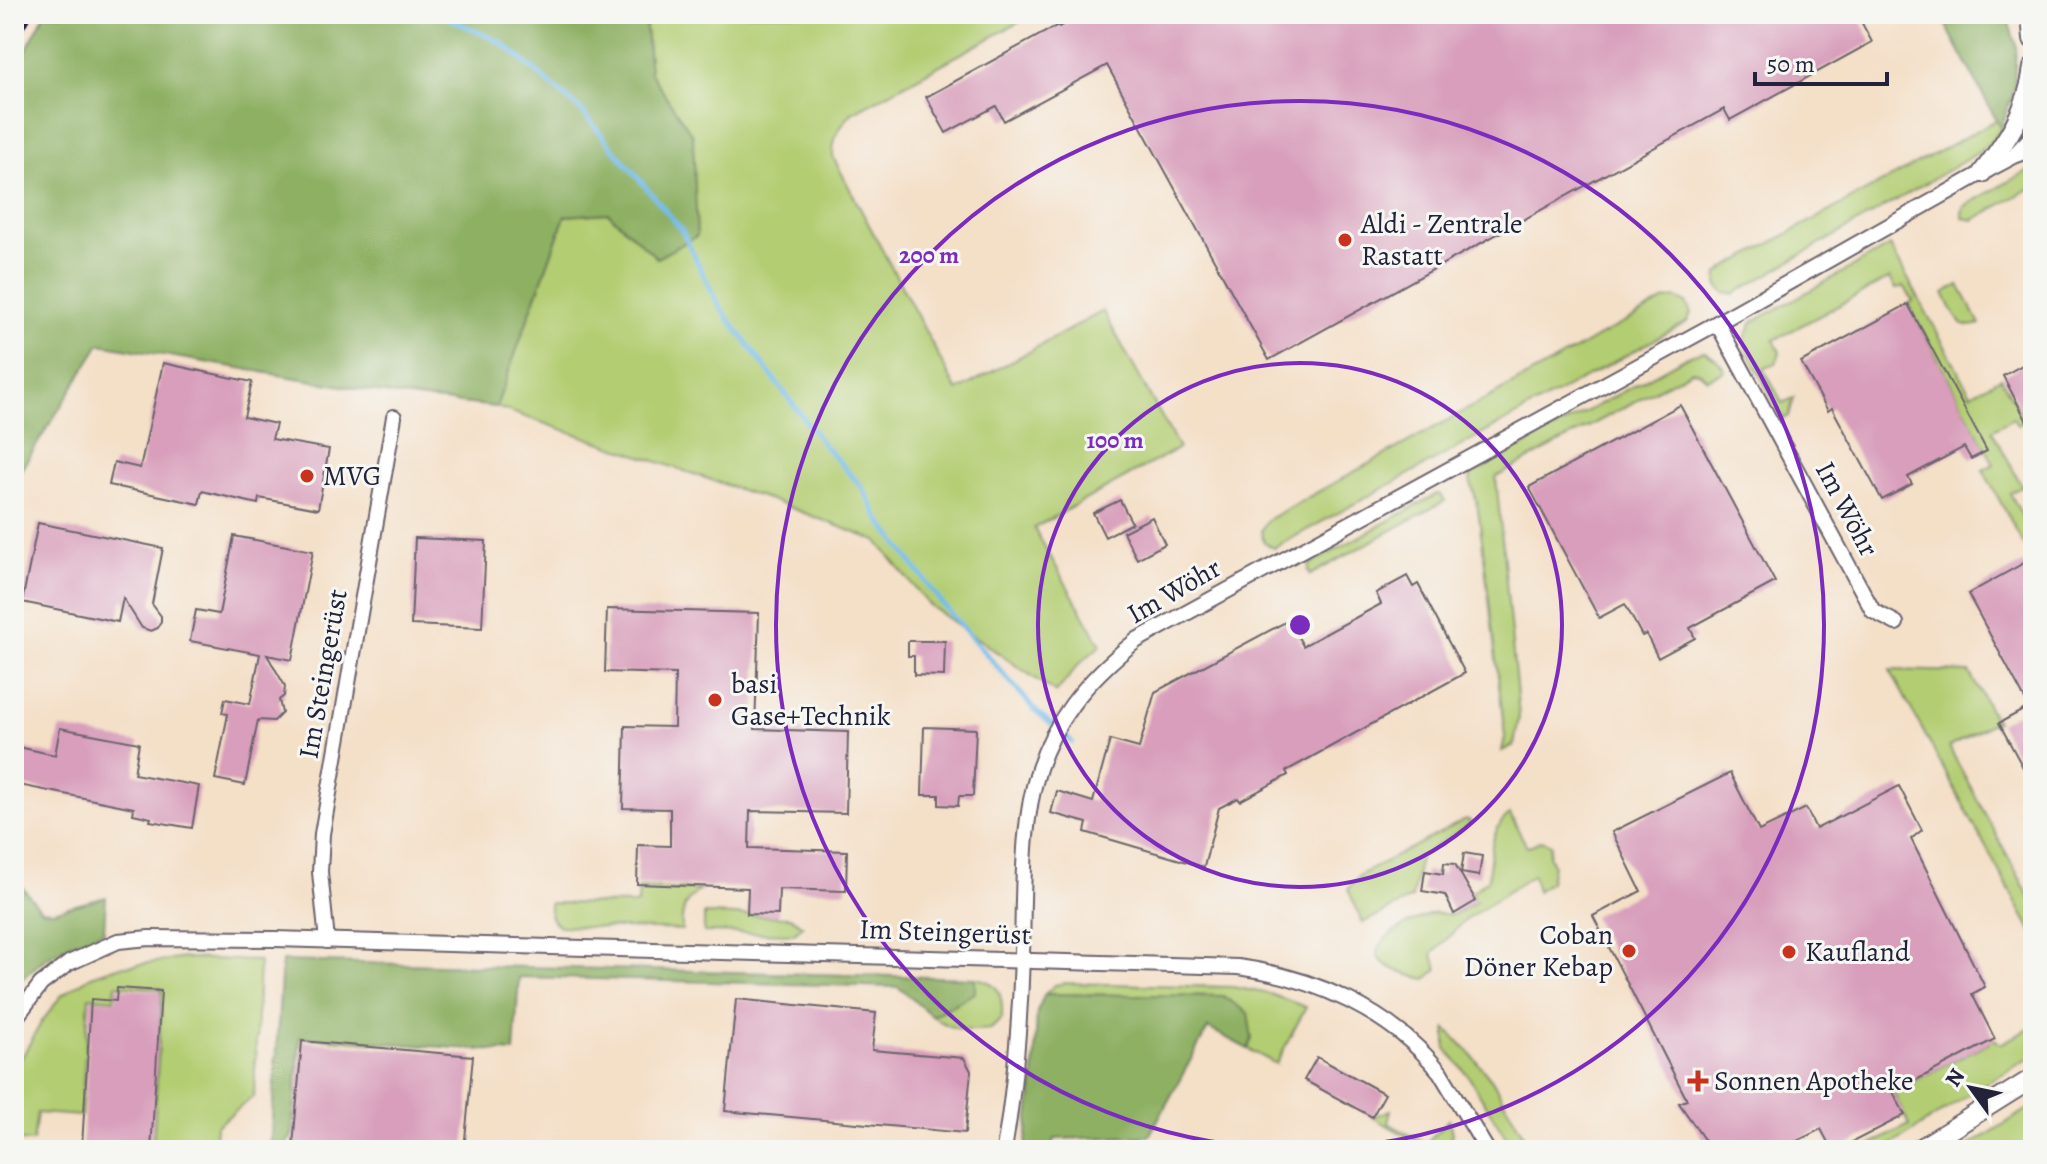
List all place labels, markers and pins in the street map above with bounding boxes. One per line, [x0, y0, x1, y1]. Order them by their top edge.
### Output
place label: Aldi - Zentrale Rastatt [1360, 205, 1523, 275]
marker: Aldi - Zentrale Rastatt [1336, 231, 1354, 249]
place label: MVG [323, 457, 381, 495]
marker: MVG [298, 467, 316, 485]
centre of rings [1286, 611, 1314, 639]
place label: basi Gase+Technik [731, 665, 891, 735]
marker: basi Gase+Technik [706, 691, 724, 709]
place label: Coban Döner Kebap [1464, 916, 1613, 986]
place label: Kaufland [1805, 933, 1911, 971]
marker: Coban Döner Kebap [1620, 942, 1638, 960]
marker: Kaufland [1780, 943, 1798, 961]
place label: Sonnen Apotheke [1714, 1062, 1914, 1100]
marker: Sonnen Apotheke [1689, 1072, 1707, 1090]

